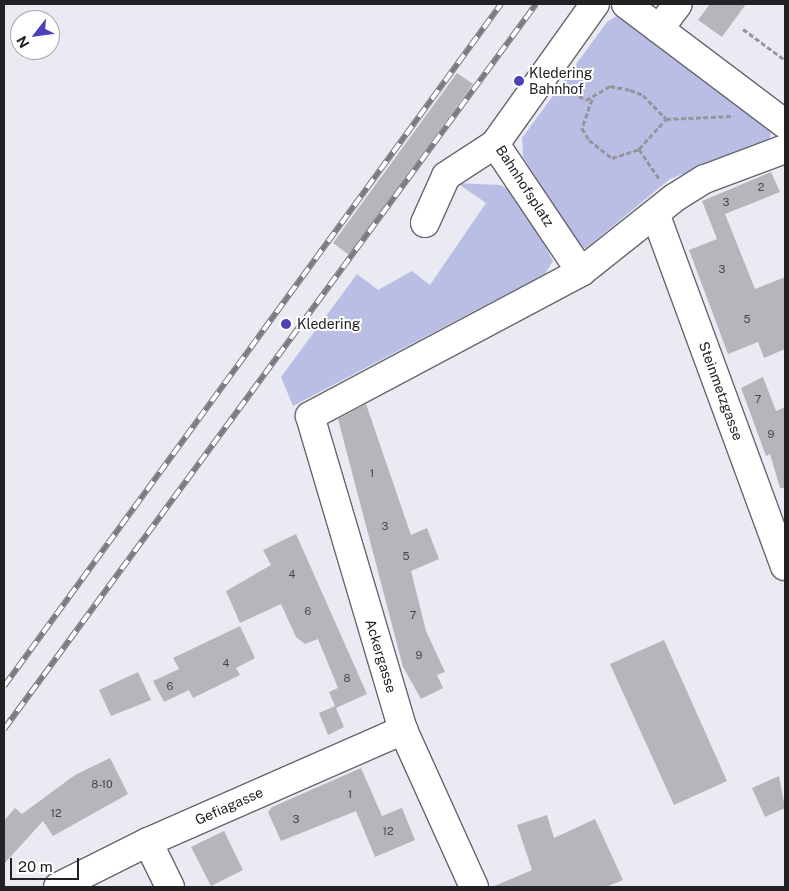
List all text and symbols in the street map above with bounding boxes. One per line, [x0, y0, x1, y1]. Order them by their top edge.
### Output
north arrow [10, 10, 60, 60]
text: N [13, 33, 33, 51]
place label: Kledering Bahnhof [529, 65, 592, 98]
marker: Kledering Bahnhof [513, 75, 525, 87]
street label: Bahnhofsplatz [492, 142, 558, 230]
house number: 2 [758, 180, 764, 194]
house number: 3 [723, 195, 729, 209]
house number: 3 [719, 262, 725, 276]
house number: 5 [743, 312, 751, 326]
place label: Kledering [297, 316, 360, 332]
marker: Kledering [279, 317, 293, 331]
street label: Steinmetzgasse [695, 339, 747, 443]
house number: 7 [755, 392, 761, 406]
house number: 9 [768, 427, 774, 441]
house number: 1 [370, 466, 374, 480]
house number: 3 [382, 519, 388, 533]
house number: 5 [402, 549, 410, 563]
house number: 4 [289, 567, 295, 581]
house number: 6 [305, 604, 311, 618]
house number: 7 [410, 608, 416, 622]
street label: Ackergasse [362, 617, 400, 695]
house number: 9 [416, 648, 422, 662]
house number: 4 [223, 656, 229, 670]
house number: 8 [343, 671, 351, 685]
house number: 6 [167, 679, 173, 693]
house number: 8-10 [91, 777, 113, 791]
street label: Gefiagasse [192, 784, 266, 828]
house number: 1 [348, 787, 352, 801]
house number: 12 [50, 806, 62, 820]
house number: 3 [293, 812, 299, 826]
house number: 12 [382, 824, 394, 838]
scale bar [12, 848, 81, 880]
text: 20 m [18, 858, 53, 875]

